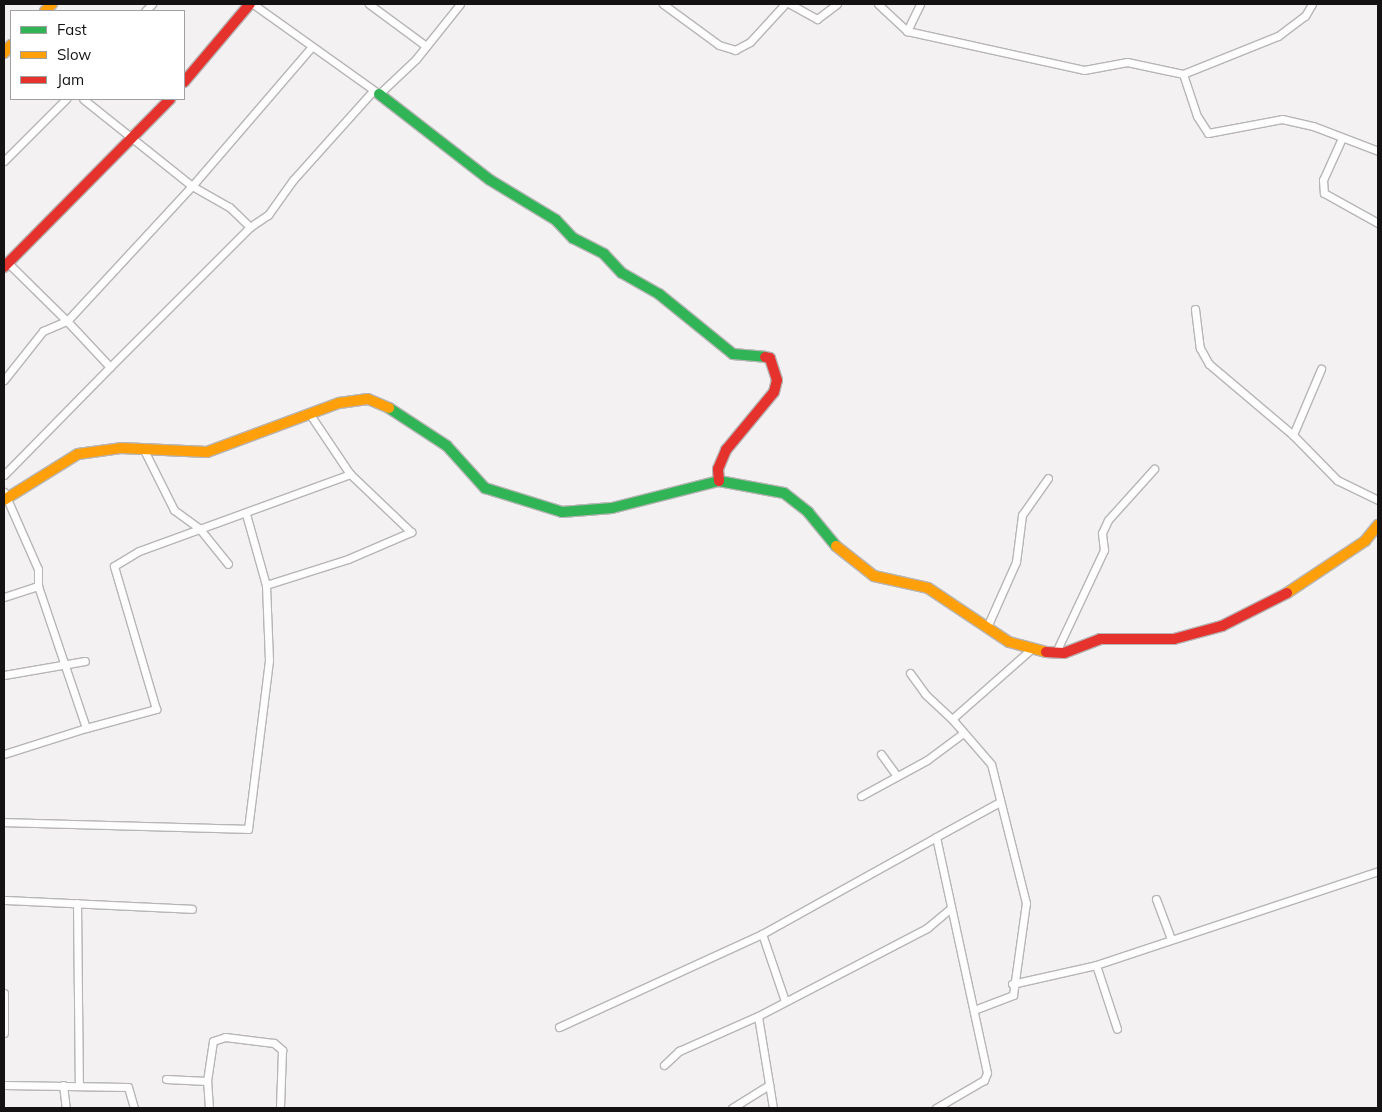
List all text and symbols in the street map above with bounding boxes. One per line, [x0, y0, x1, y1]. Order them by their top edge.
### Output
legend [10, 10, 185, 100]
text: Fast [57, 20, 87, 39]
text: Slow [57, 45, 91, 64]
text: Jam [57, 70, 84, 89]

